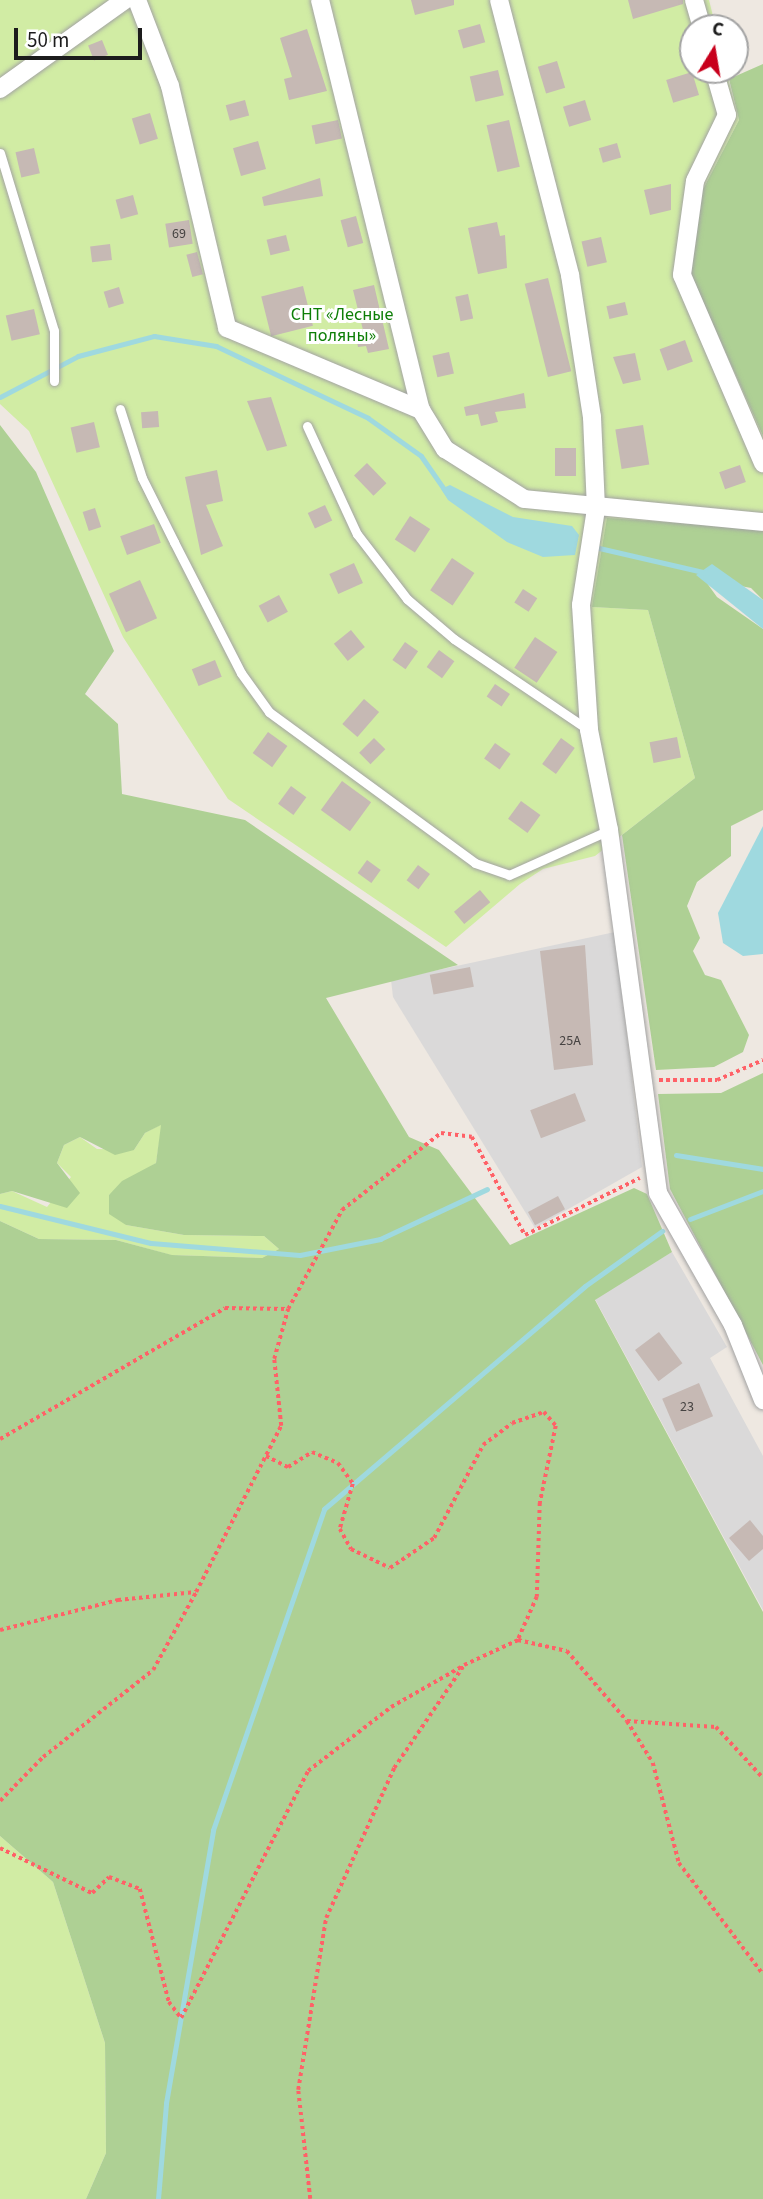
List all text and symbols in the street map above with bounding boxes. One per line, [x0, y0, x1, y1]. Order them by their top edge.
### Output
scale bar [18, 14, 145, 58]
north arrow [679, 14, 749, 84]
text: С [710, 16, 726, 44]
text: 50 m [27, 25, 69, 55]
house number: 69 [172, 226, 186, 242]
park label: СНТ «Лесные поляны» [291, 305, 393, 348]
house number: 25А [559, 1033, 581, 1049]
house number: 23 [680, 1399, 694, 1415]

